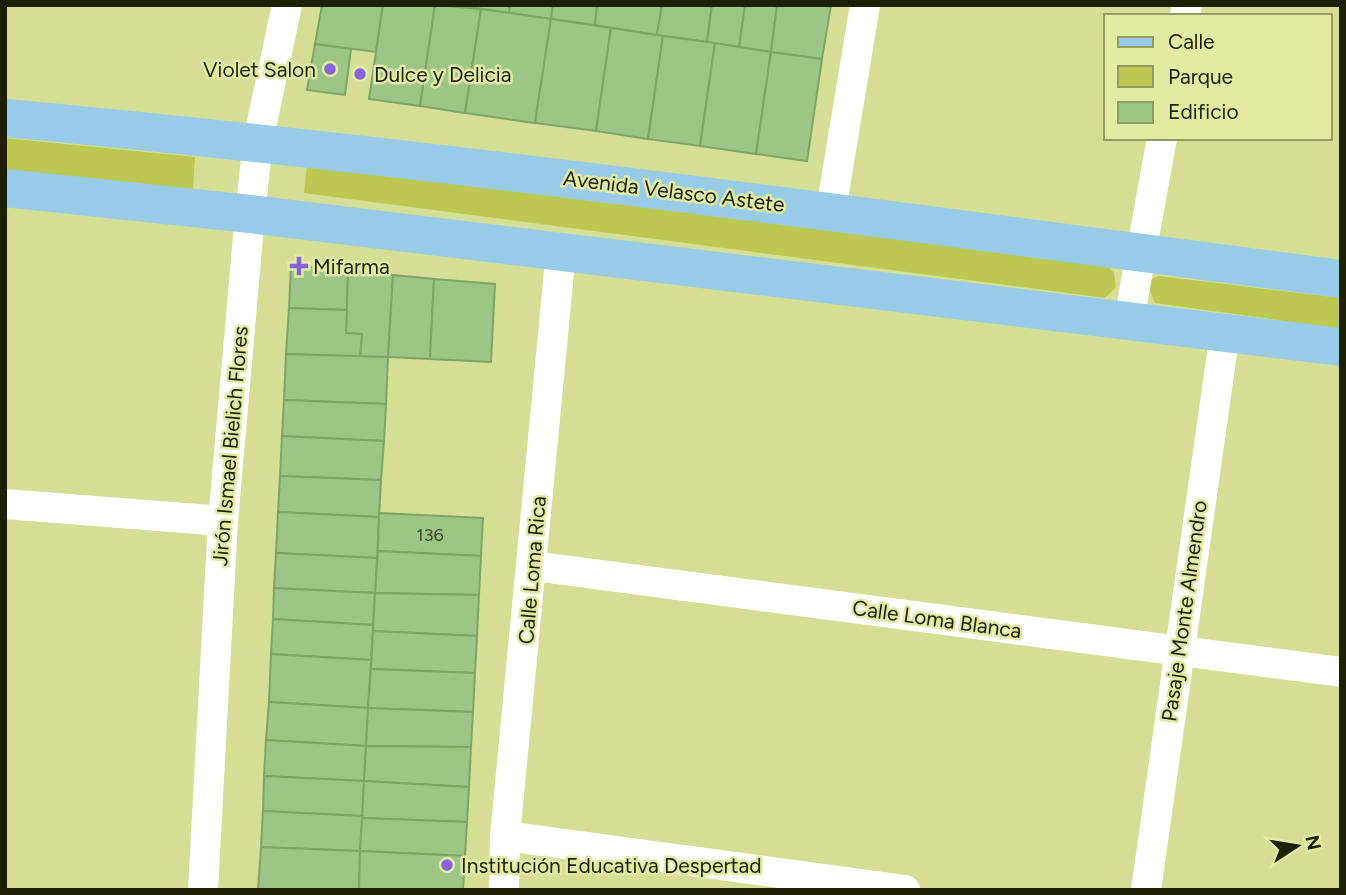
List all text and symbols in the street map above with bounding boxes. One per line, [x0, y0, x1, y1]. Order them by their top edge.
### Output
legend [1104, 14, 1332, 140]
text: Calle [1168, 29, 1215, 54]
place label: Violet Salon [203, 57, 316, 82]
marker: Violet Salon [322, 61, 338, 77]
place label: Dulce y Delicia [374, 62, 511, 87]
text: Parque [1168, 64, 1233, 89]
marker: Dulce y Delicia [352, 66, 368, 82]
text: Edificio [1168, 99, 1239, 124]
street label: Avenida Velasco Astete [562, 165, 786, 217]
place label: Mifarma [313, 254, 390, 279]
marker: Mifarma [291, 258, 307, 274]
street label: Jirón Ismael Bielich Flores [207, 325, 253, 567]
street label: Calle Loma Rica [513, 495, 551, 645]
street label: Pasaje Monte Almendro [1156, 499, 1212, 723]
house number: 136 [416, 524, 444, 546]
street label: Calle Loma Blanca [851, 595, 1023, 643]
north arrow [1262, 811, 1332, 881]
text: N [1300, 833, 1326, 852]
place label: Institución Educativa Despertad [461, 853, 761, 878]
marker: Institución Educativa Despertad [439, 857, 455, 873]

